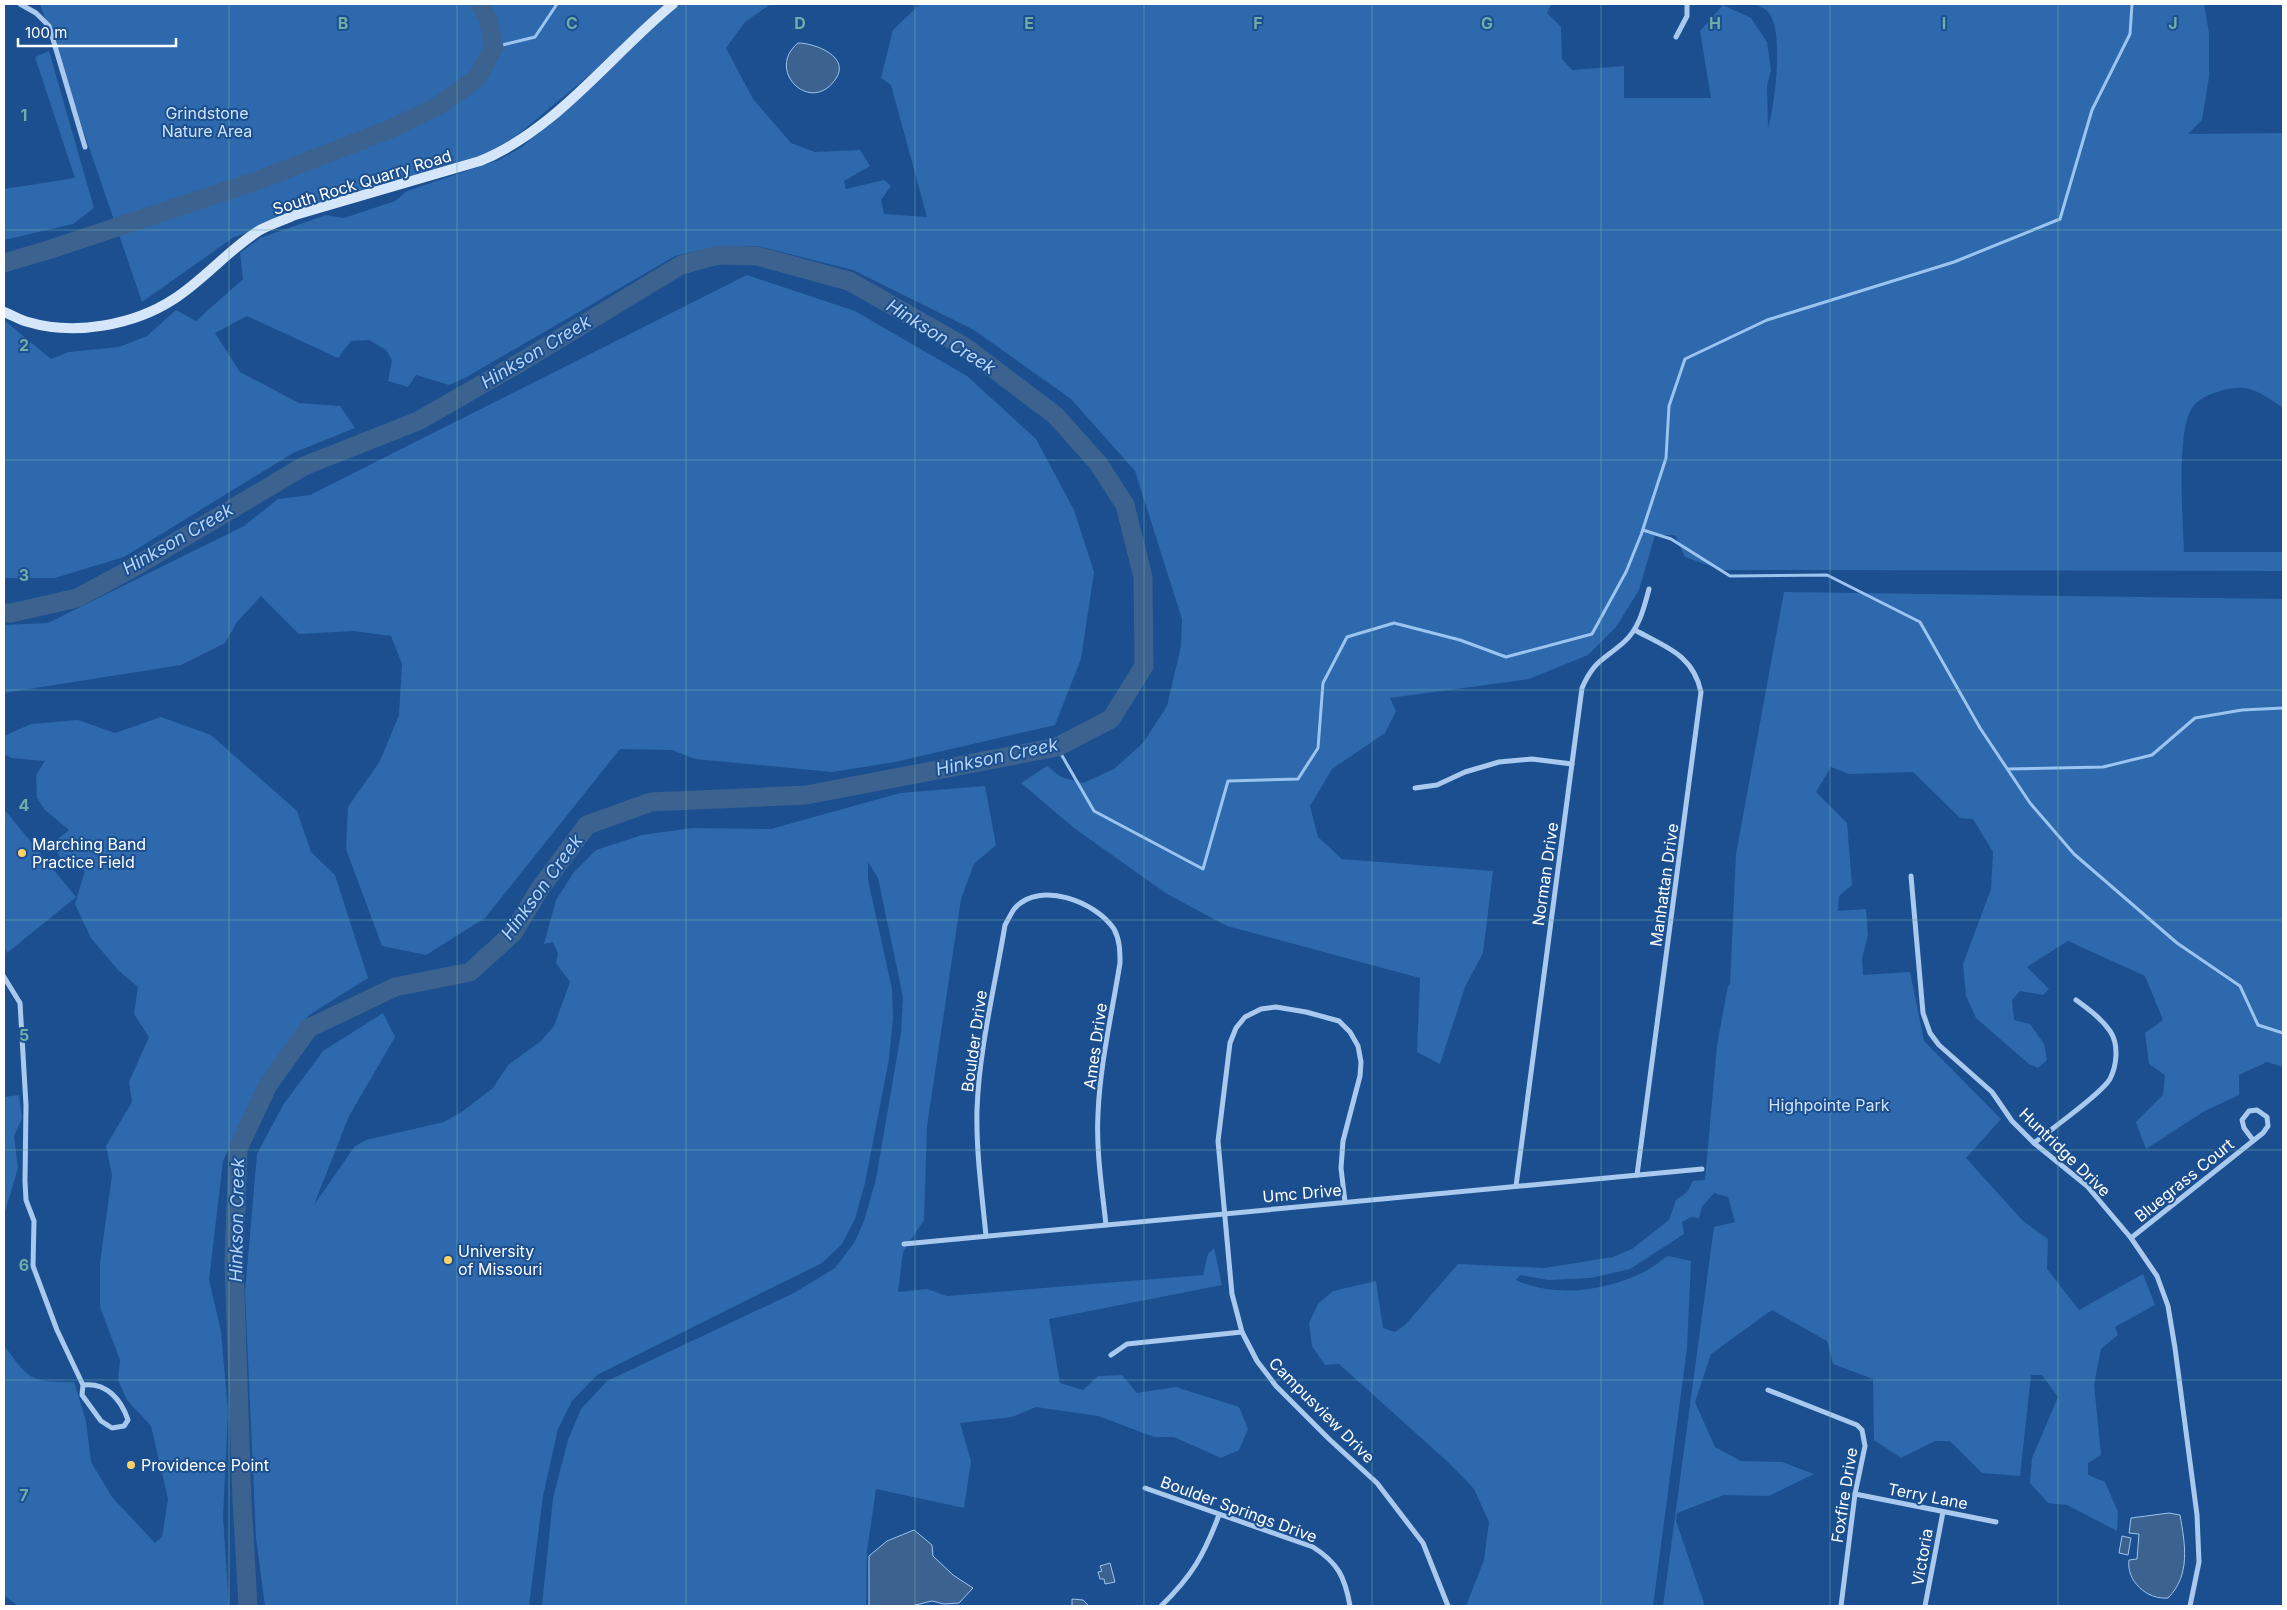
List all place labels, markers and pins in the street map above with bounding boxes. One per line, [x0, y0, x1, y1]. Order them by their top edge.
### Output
place label: Marching Band Practice Field [32, 834, 146, 872]
marker: Marching Band Practice Field [16, 847, 28, 859]
place label: University of Missouri [458, 1241, 542, 1279]
marker: University of Missouri [442, 1254, 454, 1266]
place label: Providence Point [141, 1455, 269, 1475]
marker: Providence Point [125, 1459, 137, 1471]

